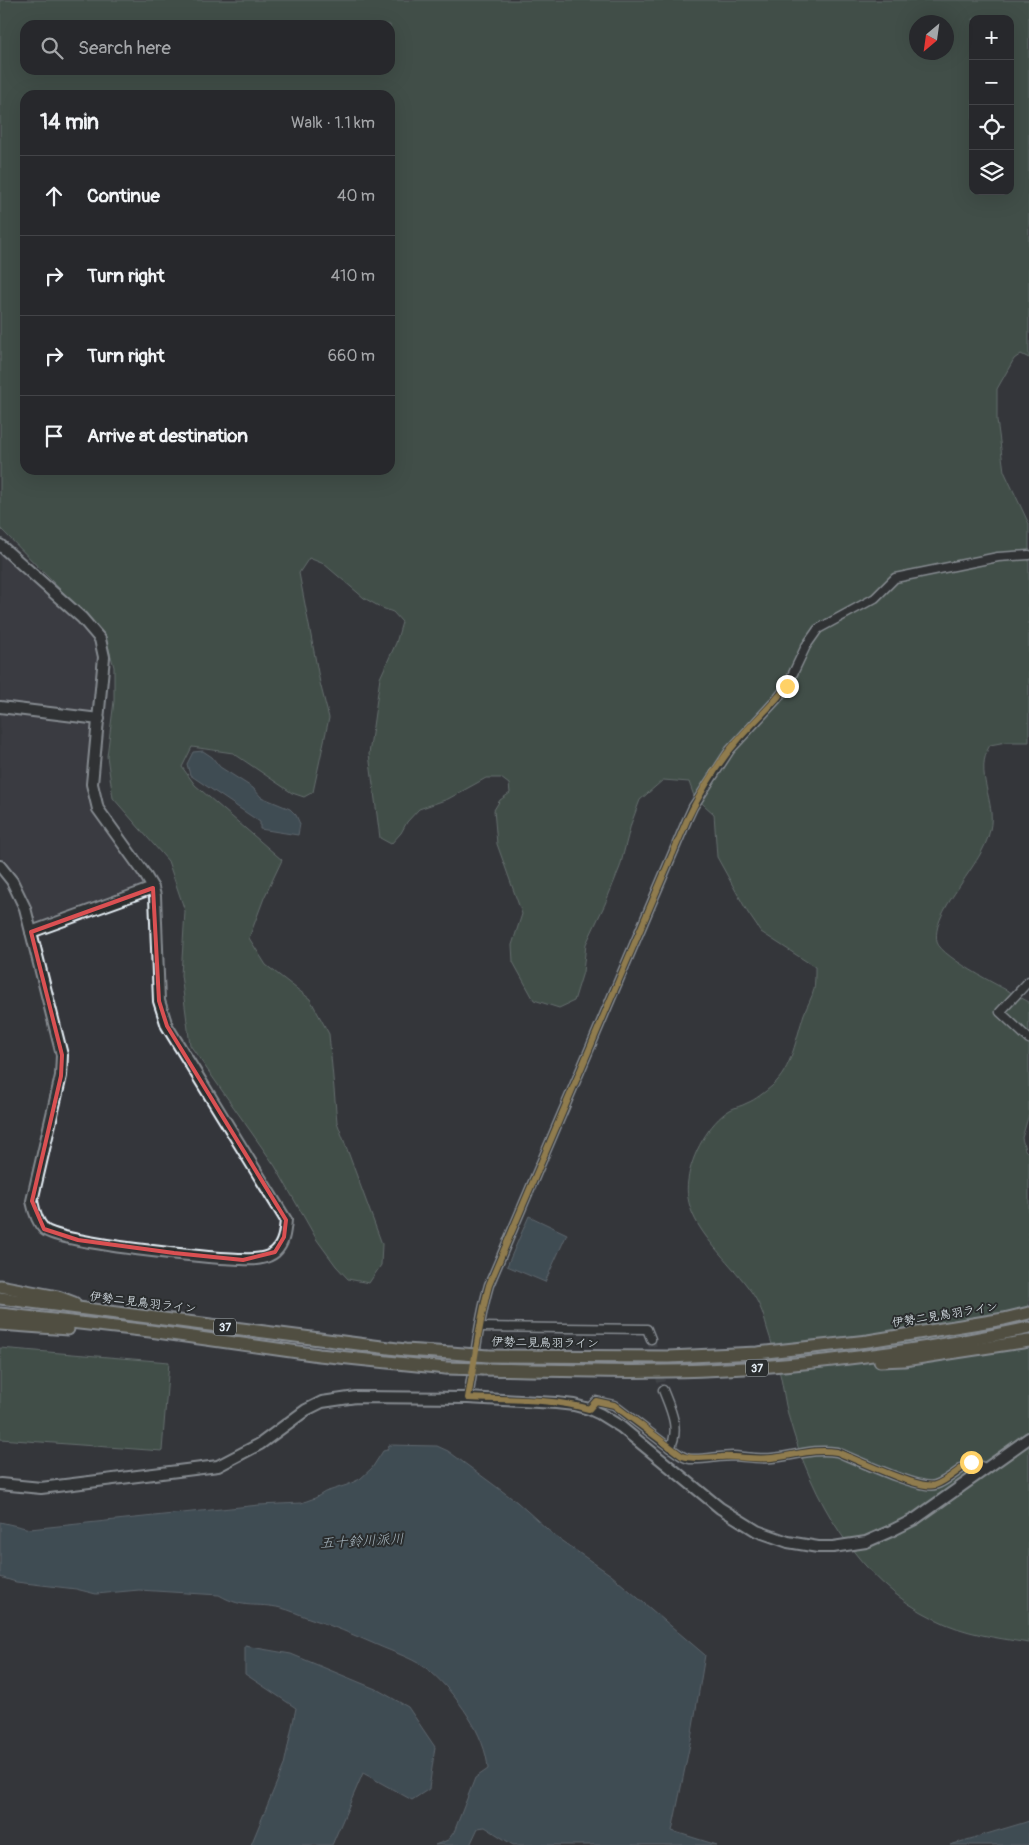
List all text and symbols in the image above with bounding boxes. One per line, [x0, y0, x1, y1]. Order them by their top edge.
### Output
north arrow [909, 15, 954, 60]
map controls [969, 15, 1014, 195]
button: + [969, 15, 1014, 60]
search box [20, 20, 395, 75]
icon: search [38, 34, 66, 62]
text: Search here [78, 36, 171, 60]
button: − [969, 60, 1014, 105]
button: locate [969, 105, 1014, 150]
text: 14 min [40, 109, 99, 136]
text: Walk · 1.1 km [291, 113, 375, 133]
button: layers [969, 150, 1014, 195]
icon: ahead [40, 182, 68, 210]
text: Continue [87, 184, 160, 208]
text: 40 m [337, 186, 375, 206]
icon: right [40, 262, 68, 290]
text: Turn right [87, 264, 165, 288]
text: 410 m [331, 266, 375, 286]
icon: right [40, 342, 68, 370]
text: Turn right [87, 344, 165, 368]
text: 660 m [328, 346, 375, 366]
icon: arrive [40, 422, 68, 450]
text: Arrive at destination [87, 424, 248, 448]
route end [776, 675, 799, 698]
street label: 伊勢二見鳥羽ライン [89, 1289, 197, 1317]
street label: 伊勢二見鳥羽ライン [891, 1299, 999, 1331]
road number: 37 [214, 1318, 236, 1335]
street label: 伊勢二見鳥羽ライン [491, 1335, 599, 1351]
road number: 37 [746, 1360, 768, 1376]
route start [960, 1451, 983, 1474]
water label: 五十鈴川派川 [320, 1530, 404, 1552]

